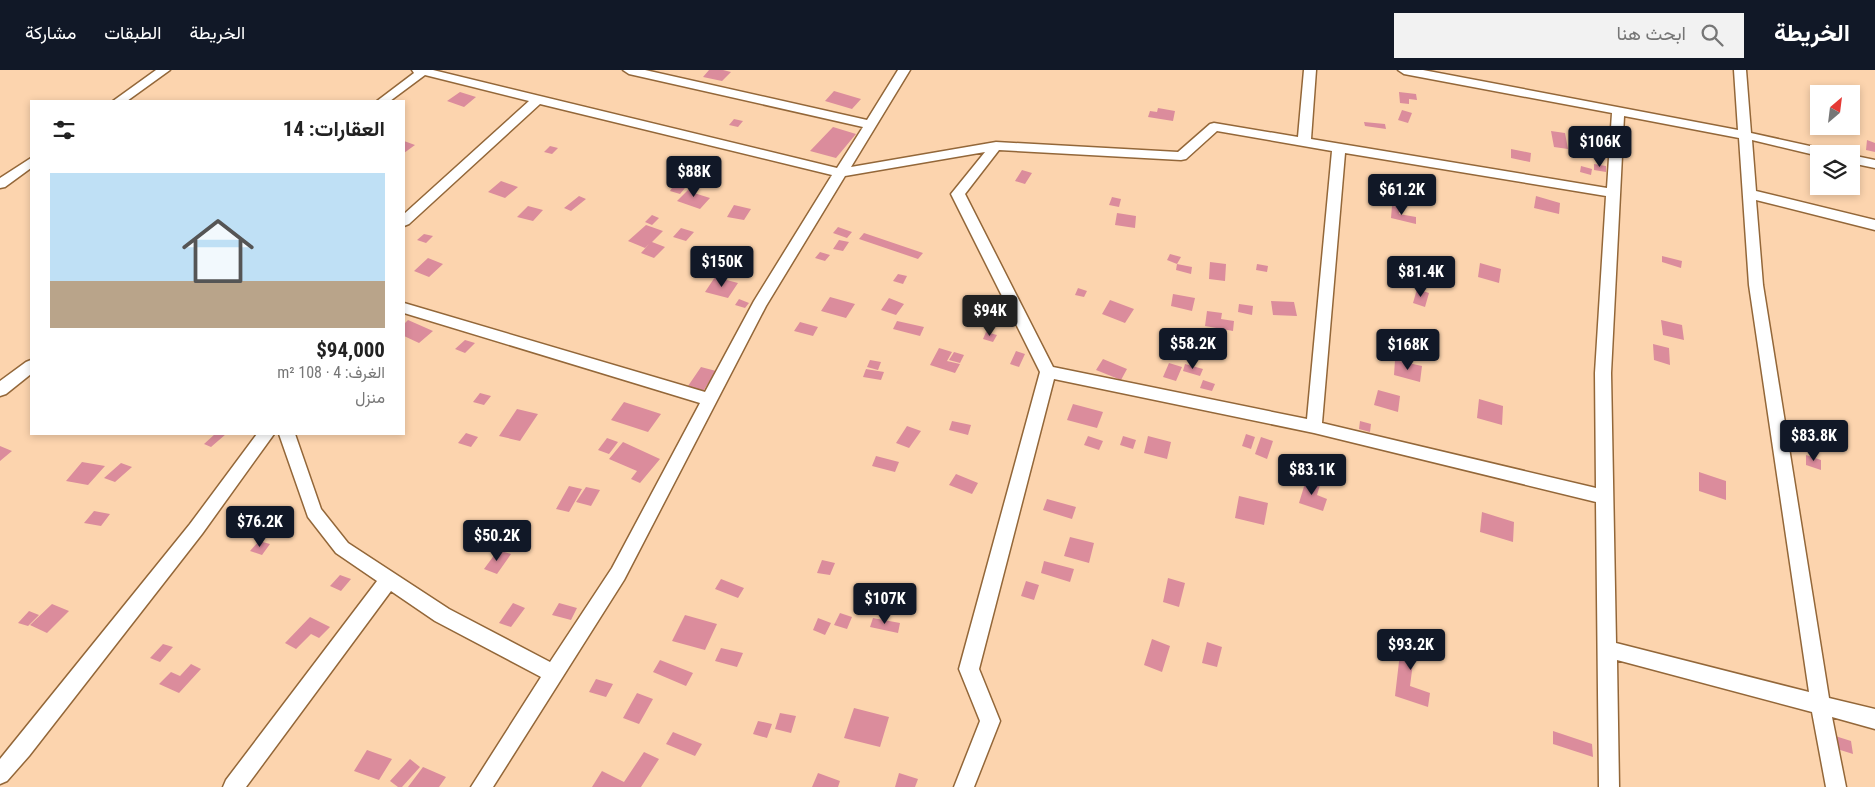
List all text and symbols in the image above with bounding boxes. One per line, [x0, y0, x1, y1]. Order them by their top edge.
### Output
search box [1394, 13, 1744, 58]
text: الخريطة [1774, 19, 1850, 47]
icon: search [1698, 21, 1726, 49]
text: مشاركة [25, 22, 76, 43]
text: الطبقات [104, 22, 161, 43]
text: الخريطة [189, 22, 245, 43]
text: ابحث هنا [1616, 22, 1686, 45]
north arrow [1810, 85, 1860, 135]
map controls [1810, 85, 1860, 195]
icon: filters [50, 116, 78, 144]
text: العقارات: 14 [283, 117, 385, 141]
pin: $106K [1565, 126, 1635, 168]
text: $106K [1579, 132, 1621, 151]
button: layers [1810, 145, 1860, 195]
pin: $88K [664, 156, 724, 198]
text: $88K [677, 162, 711, 181]
pin: $61.2K [1361, 174, 1443, 216]
text: $61.2K [1379, 180, 1425, 199]
icon: home [173, 206, 263, 296]
pin: $150K [687, 246, 757, 288]
text: $150K [701, 252, 743, 271]
pin: $81.4K [1380, 256, 1462, 298]
text: $81.4K [1398, 262, 1444, 281]
pin: $94K [960, 294, 1020, 337]
text: $94K [973, 301, 1007, 320]
pin: $58.2K [1152, 328, 1234, 370]
pin: $168K [1373, 328, 1443, 371]
text: $58.2K [1170, 334, 1216, 353]
text: $168K [1387, 335, 1429, 354]
text: $94,000 [316, 338, 385, 362]
text: الغرف: 4 · 108 m² [277, 363, 385, 382]
text: منزل [355, 388, 385, 407]
pin: $83.8K [1773, 420, 1855, 462]
text: $83.8K [1791, 426, 1837, 445]
pin: $83.1K [1271, 454, 1353, 496]
text: $83.1K [1289, 460, 1335, 479]
pin: $76.2K [219, 506, 301, 548]
text: $76.2K [237, 512, 283, 531]
pin: $50.2K [456, 520, 538, 562]
text: $50.2K [474, 526, 520, 545]
pin: $107K [850, 582, 920, 625]
text: $107K [864, 589, 906, 608]
pin: $93.2K [1370, 628, 1452, 671]
text: $93.2K [1388, 635, 1434, 654]

